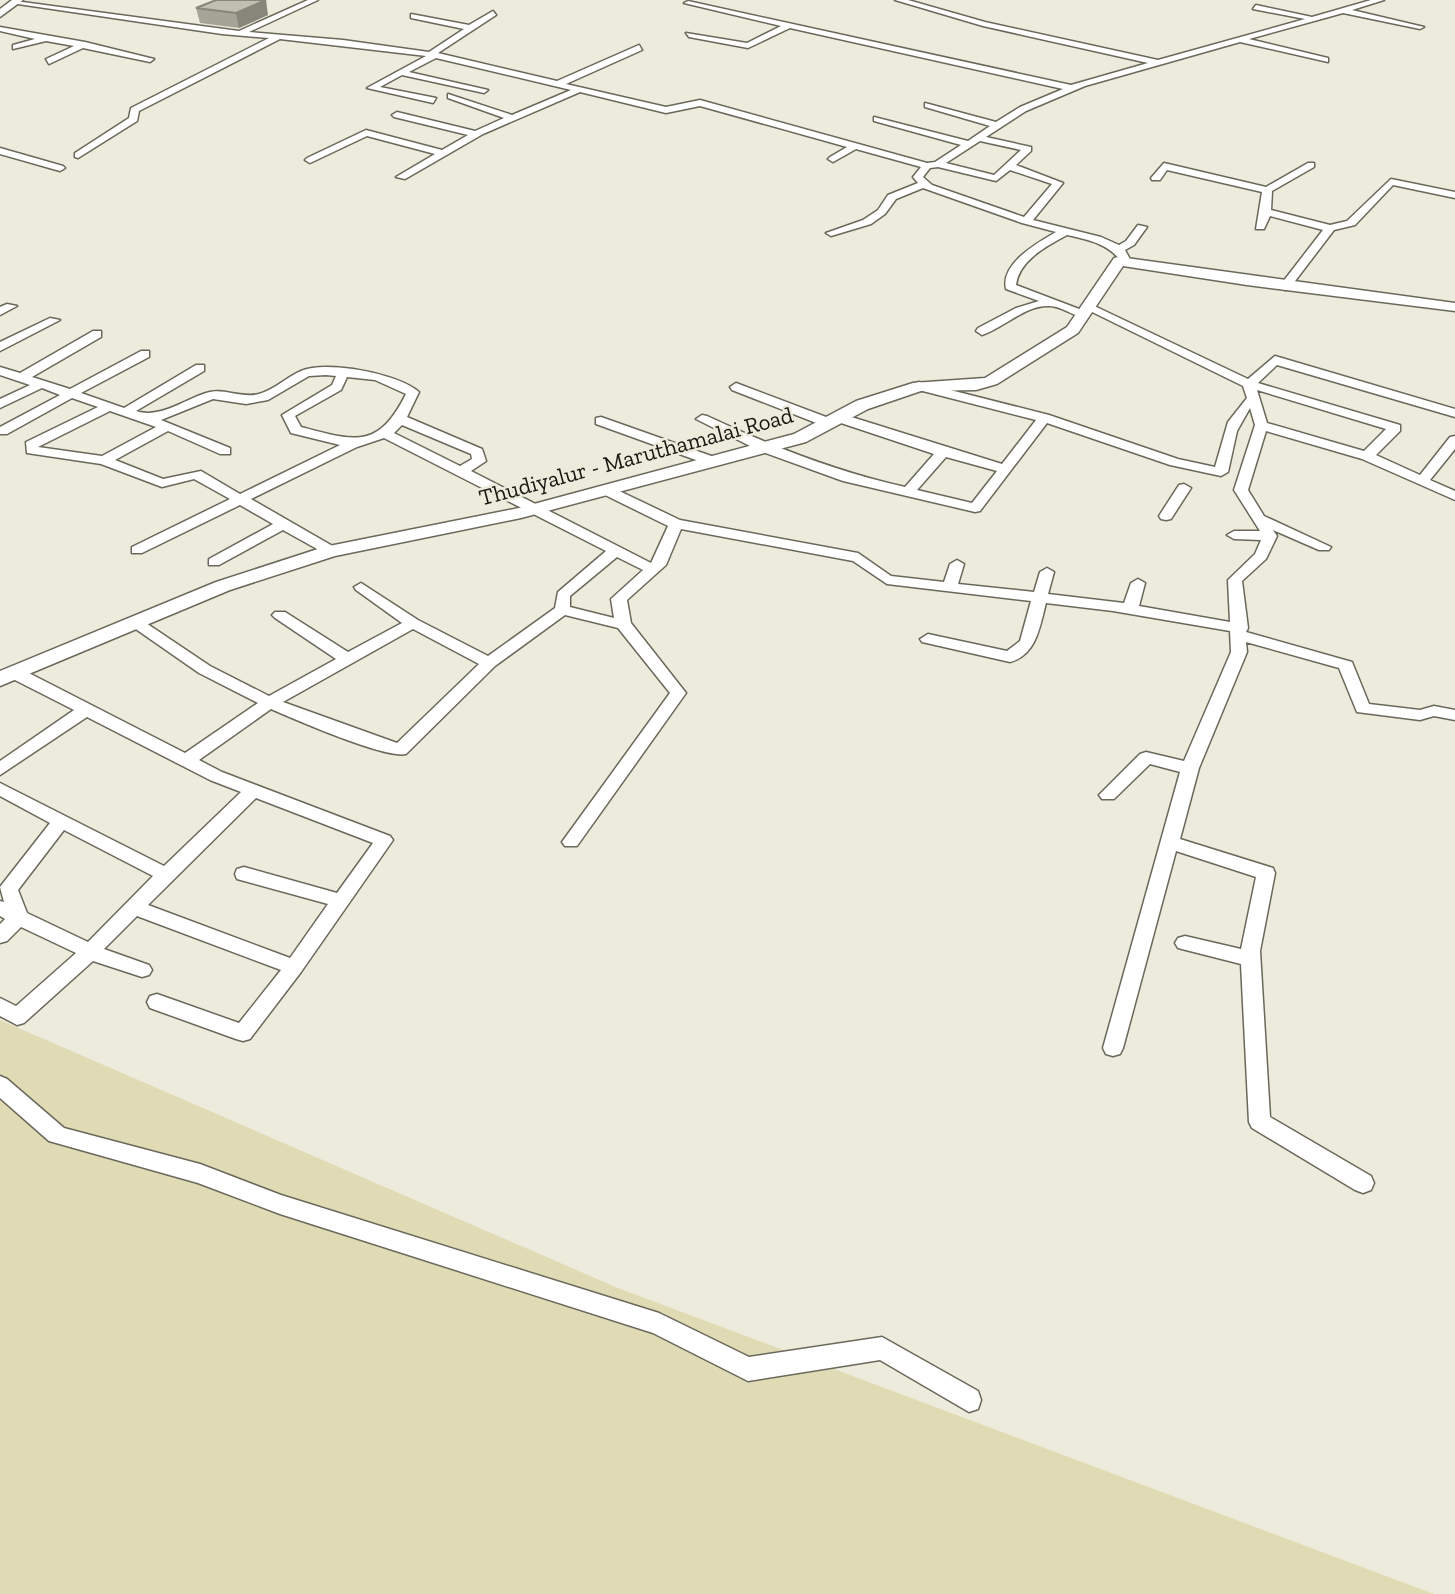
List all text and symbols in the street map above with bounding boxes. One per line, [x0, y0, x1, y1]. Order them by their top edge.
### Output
street label: Thudiyalur - Maruthamalai Road [476, 400, 796, 511]

